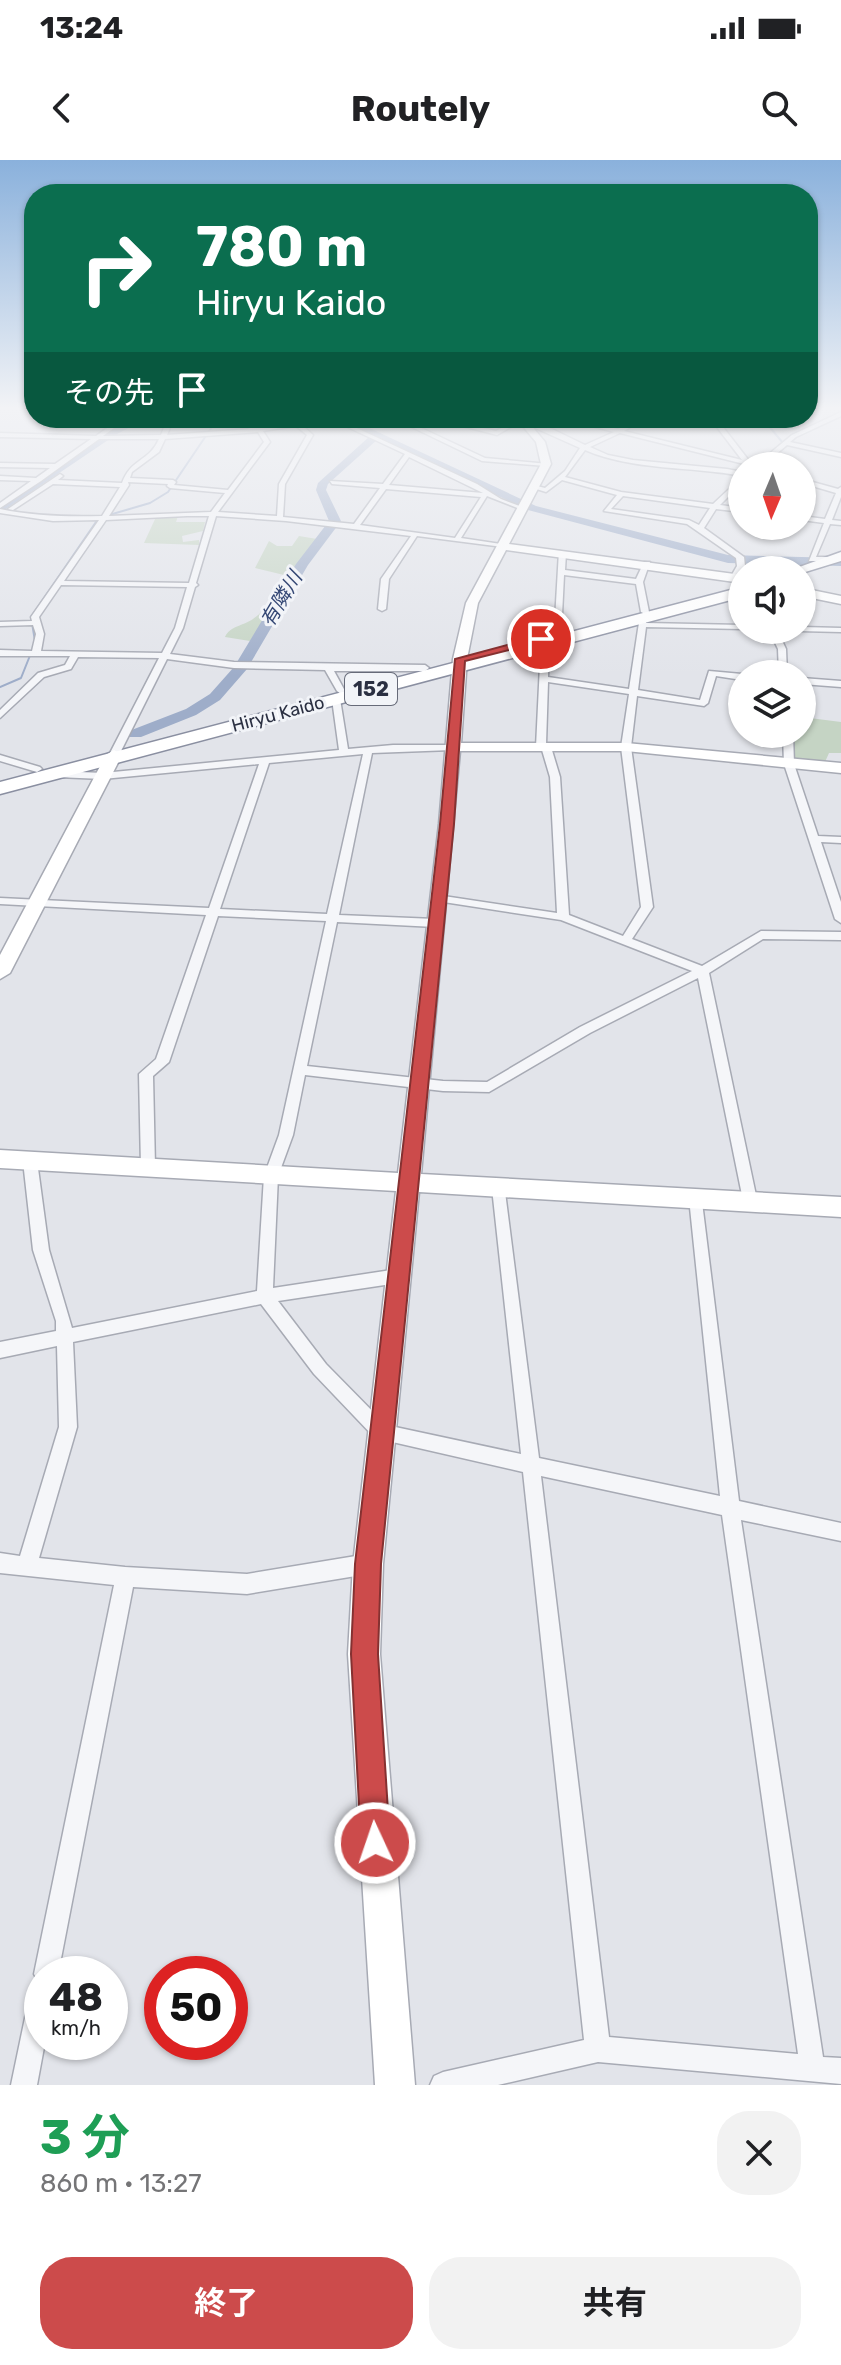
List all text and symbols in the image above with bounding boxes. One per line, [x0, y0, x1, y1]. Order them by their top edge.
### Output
text: 13:24 [40, 10, 123, 46]
icon: back [40, 86, 84, 130]
icon: search [757, 86, 801, 130]
text: Routely [351, 87, 490, 130]
text: 780 m [196, 214, 367, 280]
icon: right [64, 216, 168, 320]
text: Hiryu Kaido [196, 281, 387, 324]
icon: arrive [170, 368, 214, 412]
text: その先 [64, 375, 154, 411]
north arrow [728, 452, 816, 540]
map controls [728, 452, 816, 748]
button: sound [728, 556, 816, 644]
water label: 有隣川 [255, 565, 308, 631]
pin [507, 605, 575, 673]
icon: arrive [519, 617, 563, 661]
button: layers [728, 660, 816, 748]
road number: 152 [345, 673, 397, 705]
street label: Hiryu Kaido [229, 691, 327, 737]
position arrow [333, 1801, 417, 1885]
speed limit sign: 50 [144, 1956, 248, 2060]
text: 48 [49, 1974, 103, 2021]
text: km/h [51, 2016, 101, 2040]
text: 3 分 [40, 2109, 130, 2166]
button: close [717, 2111, 801, 2195]
text: 860 m · 13:27 [40, 2168, 202, 2199]
button: 終了 [40, 2257, 413, 2349]
button: 共有 [429, 2257, 801, 2349]

